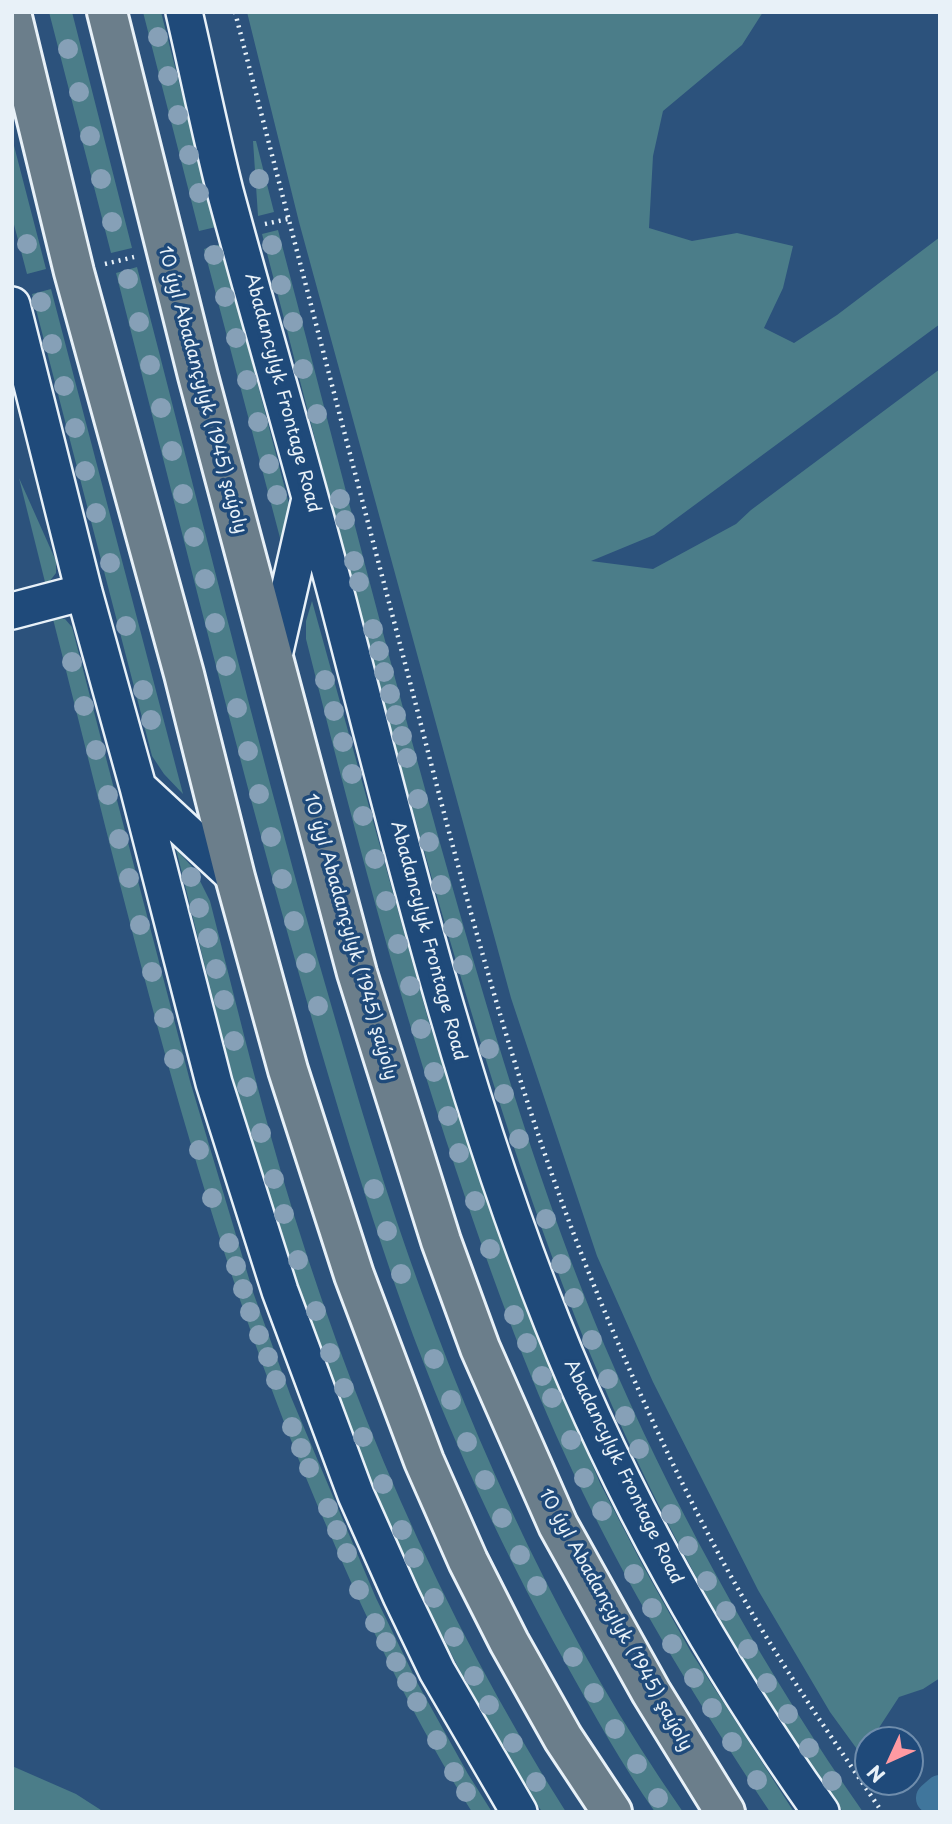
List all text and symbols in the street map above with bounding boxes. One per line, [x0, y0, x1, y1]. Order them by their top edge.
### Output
street label: 10 ýyl Abadançylyk (1945) şaýoly [153, 244, 251, 536]
street label: Abadancylyk Frontage Road [240, 271, 324, 515]
street label: 10 ýyl Abadançylyk (1945) şaýoly [299, 792, 401, 1082]
street label: Abadancylyk Frontage Road [386, 819, 470, 1063]
street label: Abadancylyk Frontage Road [559, 1356, 687, 1588]
street label: 10 ýyl Abadançylyk (1945) şaýoly [534, 1485, 696, 1755]
north arrow [854, 1726, 924, 1796]
text: N [860, 1759, 891, 1790]

